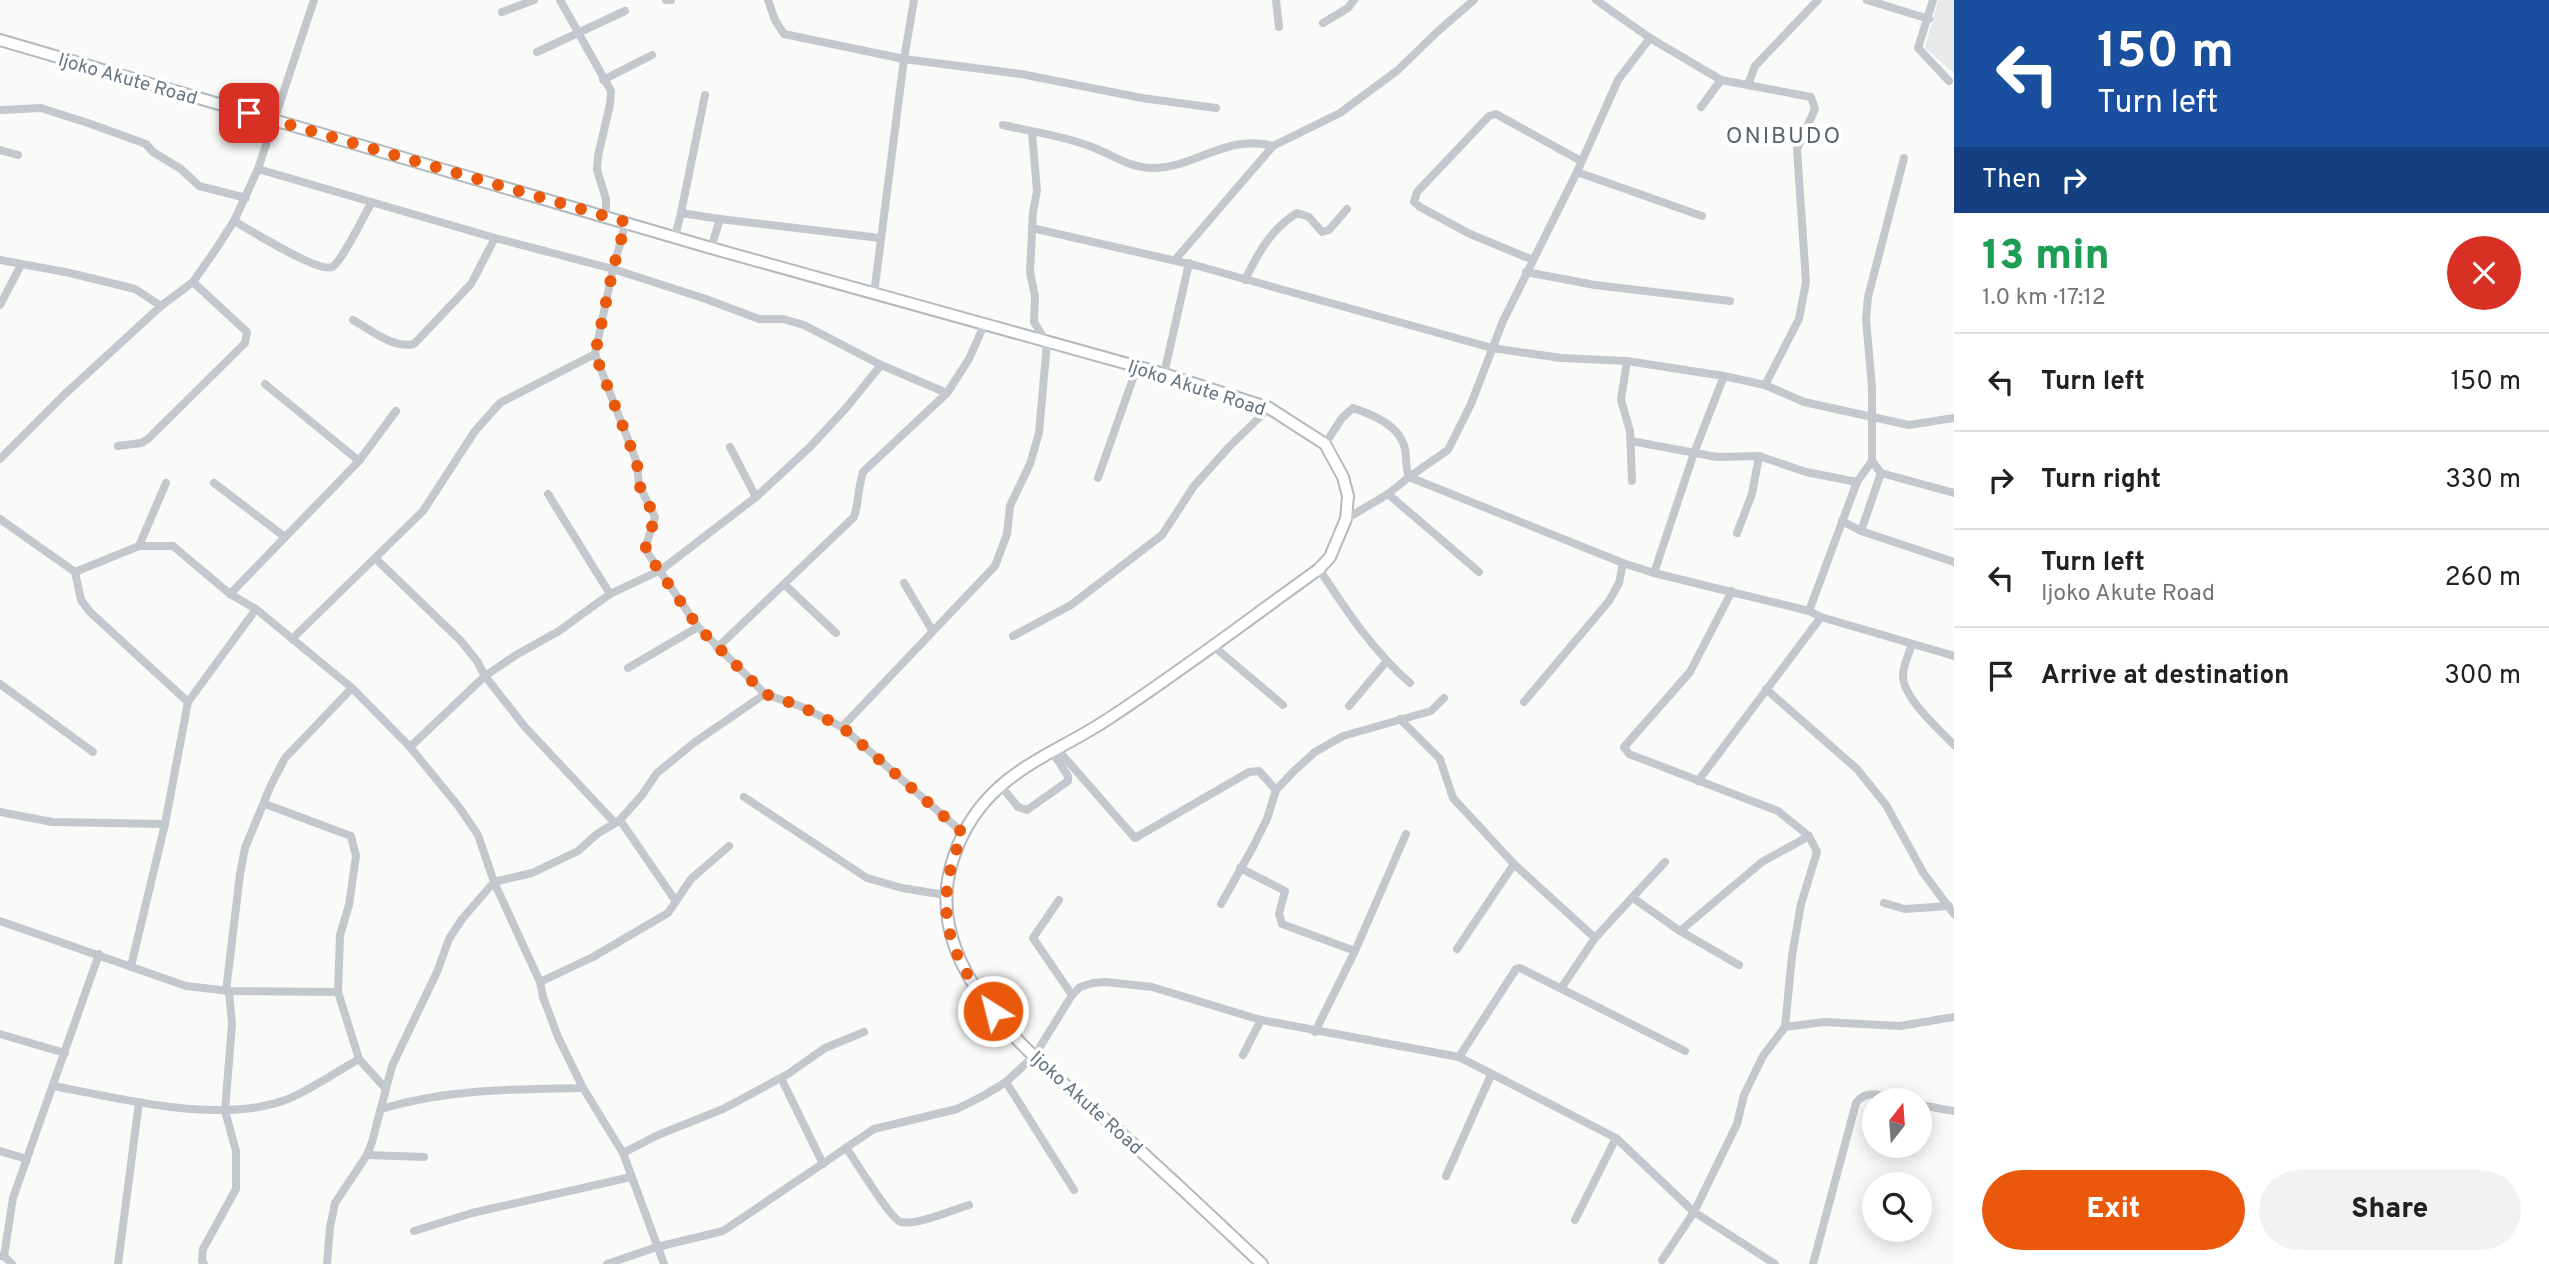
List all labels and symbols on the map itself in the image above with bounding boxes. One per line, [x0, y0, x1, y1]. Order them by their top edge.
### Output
street label: Ijoko Akute Road [55, 49, 200, 111]
pin [219, 83, 279, 143]
district label: ONIBUDO [1726, 123, 1842, 152]
street label: Ijoko Akute Road [1124, 355, 1268, 423]
position arrow [956, 974, 1030, 1048]
street label: Ijoko Akute Road [1024, 1046, 1147, 1160]
north arrow [1862, 1088, 1932, 1158]

